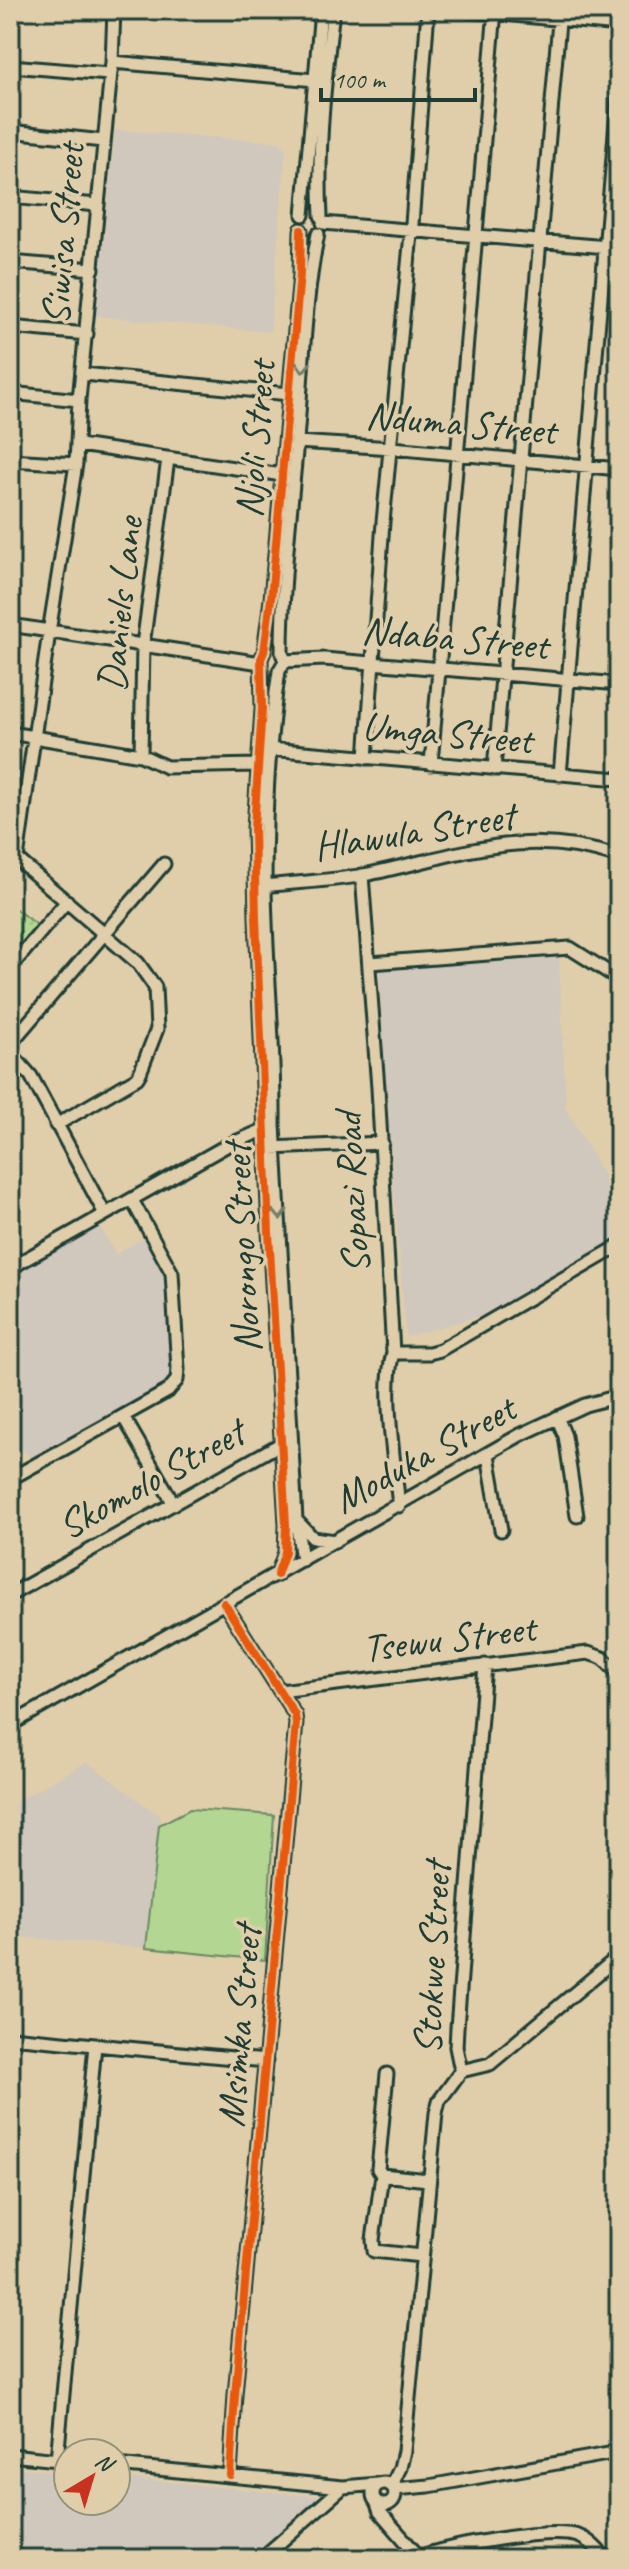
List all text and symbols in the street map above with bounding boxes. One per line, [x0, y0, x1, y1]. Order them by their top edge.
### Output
scale bar [321, 52, 475, 102]
text: 100 m [333, 65, 387, 95]
street label: Siwisa Street [30, 137, 96, 327]
street label: Njoli Street [223, 355, 287, 520]
one-way arrow [295, 361, 312, 374]
street label: Nduma Street [364, 390, 562, 457]
street label: Daniels Lane [86, 512, 154, 693]
street label: Ndaba Street [360, 605, 554, 671]
street label: Umga Street [360, 701, 538, 766]
street label: Hlawula Street [310, 790, 524, 872]
street label: Sopazi Road [323, 1106, 381, 1275]
street label: Norongo Street [211, 1136, 272, 1354]
one-way arrow [272, 1208, 289, 1221]
street label: Moduka Street [324, 1382, 527, 1524]
street label: Skomolo Street [49, 1405, 258, 1551]
street label: Tsewu Street [360, 1602, 542, 1673]
street label: Stokwe Street [402, 1855, 462, 2056]
street label: Msimka Street [205, 1918, 273, 2129]
north arrow [52, 2437, 132, 2517]
text: N [90, 2447, 120, 2479]

